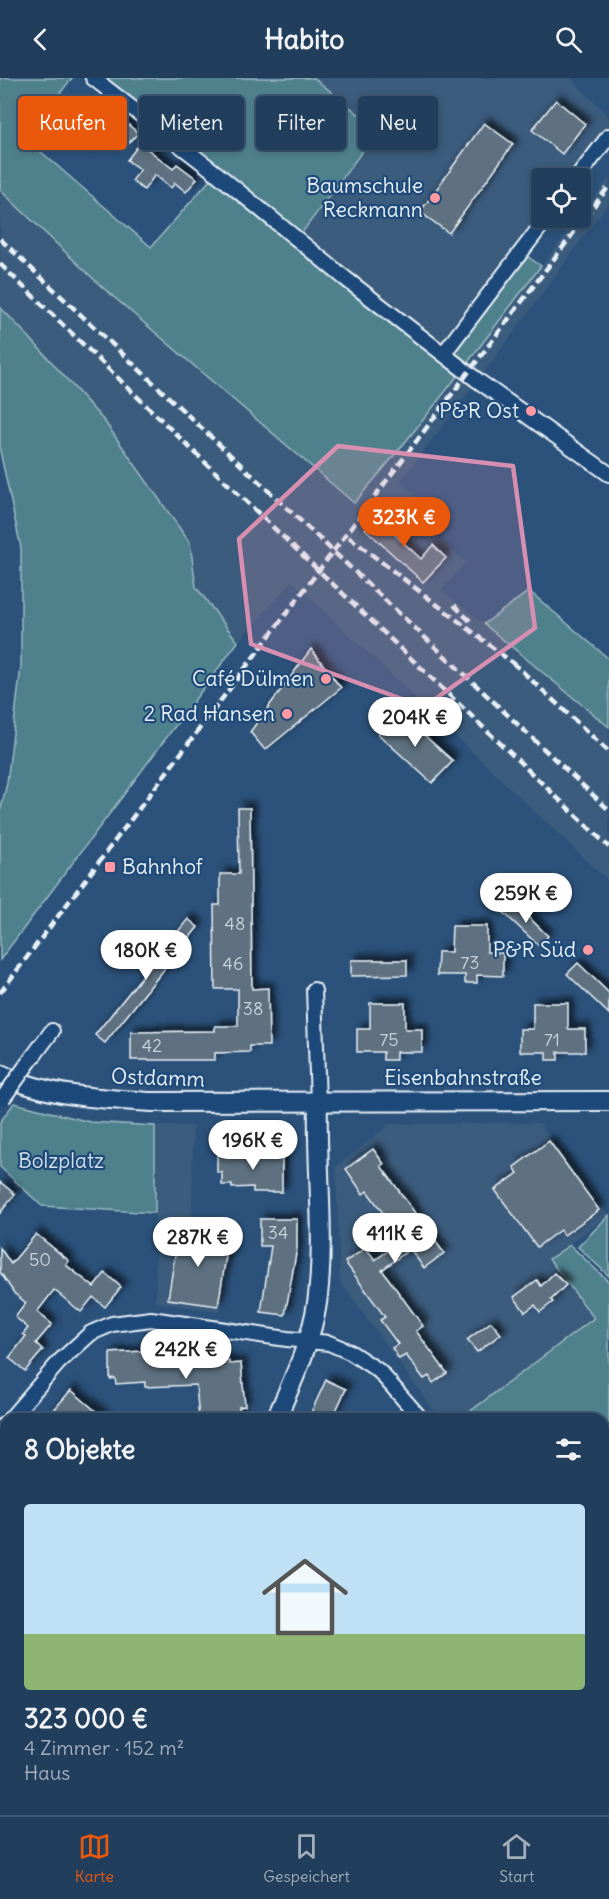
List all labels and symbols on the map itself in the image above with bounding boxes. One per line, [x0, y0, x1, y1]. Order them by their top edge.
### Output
place label: Baumschule Reckmann [306, 172, 423, 223]
marker: Baumschule Reckmann [428, 191, 442, 205]
place label: P&R Ost [439, 397, 519, 424]
marker: P&R Ost [524, 404, 538, 418]
pin: 323K € [355, 497, 453, 548]
place label: Café Dülmen [192, 665, 314, 692]
marker: Café Dülmen [319, 672, 333, 686]
pin: 204K € [366, 697, 464, 748]
place label: 2 Rad Hansen [144, 700, 275, 727]
marker: 2 Rad Hansen [280, 707, 294, 721]
place label: Bahnhof [122, 853, 204, 880]
marker: Bahnhof [103, 860, 117, 874]
pin: 259K € [477, 873, 575, 924]
house number: 48 [225, 912, 245, 935]
pin: 180K € [97, 930, 195, 981]
place label: P&R Süd [493, 936, 576, 963]
marker: P&R Süd [581, 943, 595, 957]
house number: 73 [460, 951, 480, 974]
house number: 46 [223, 952, 243, 975]
house number: 38 [243, 997, 263, 1020]
house number: 75 [379, 1028, 399, 1051]
house number: 71 [544, 1028, 560, 1051]
house number: 42 [142, 1034, 162, 1057]
street label: Ostdamm [111, 1062, 205, 1093]
street label: Eisenbahnstraße [384, 1064, 542, 1091]
pin: 196K € [204, 1120, 302, 1171]
park label: Bolzplatz [18, 1147, 104, 1174]
pin: 411K € [346, 1213, 444, 1264]
pin: 287K € [149, 1217, 247, 1268]
house number: 34 [268, 1221, 288, 1244]
house number: 50 [29, 1248, 51, 1271]
pin: 242K € [137, 1329, 235, 1380]

